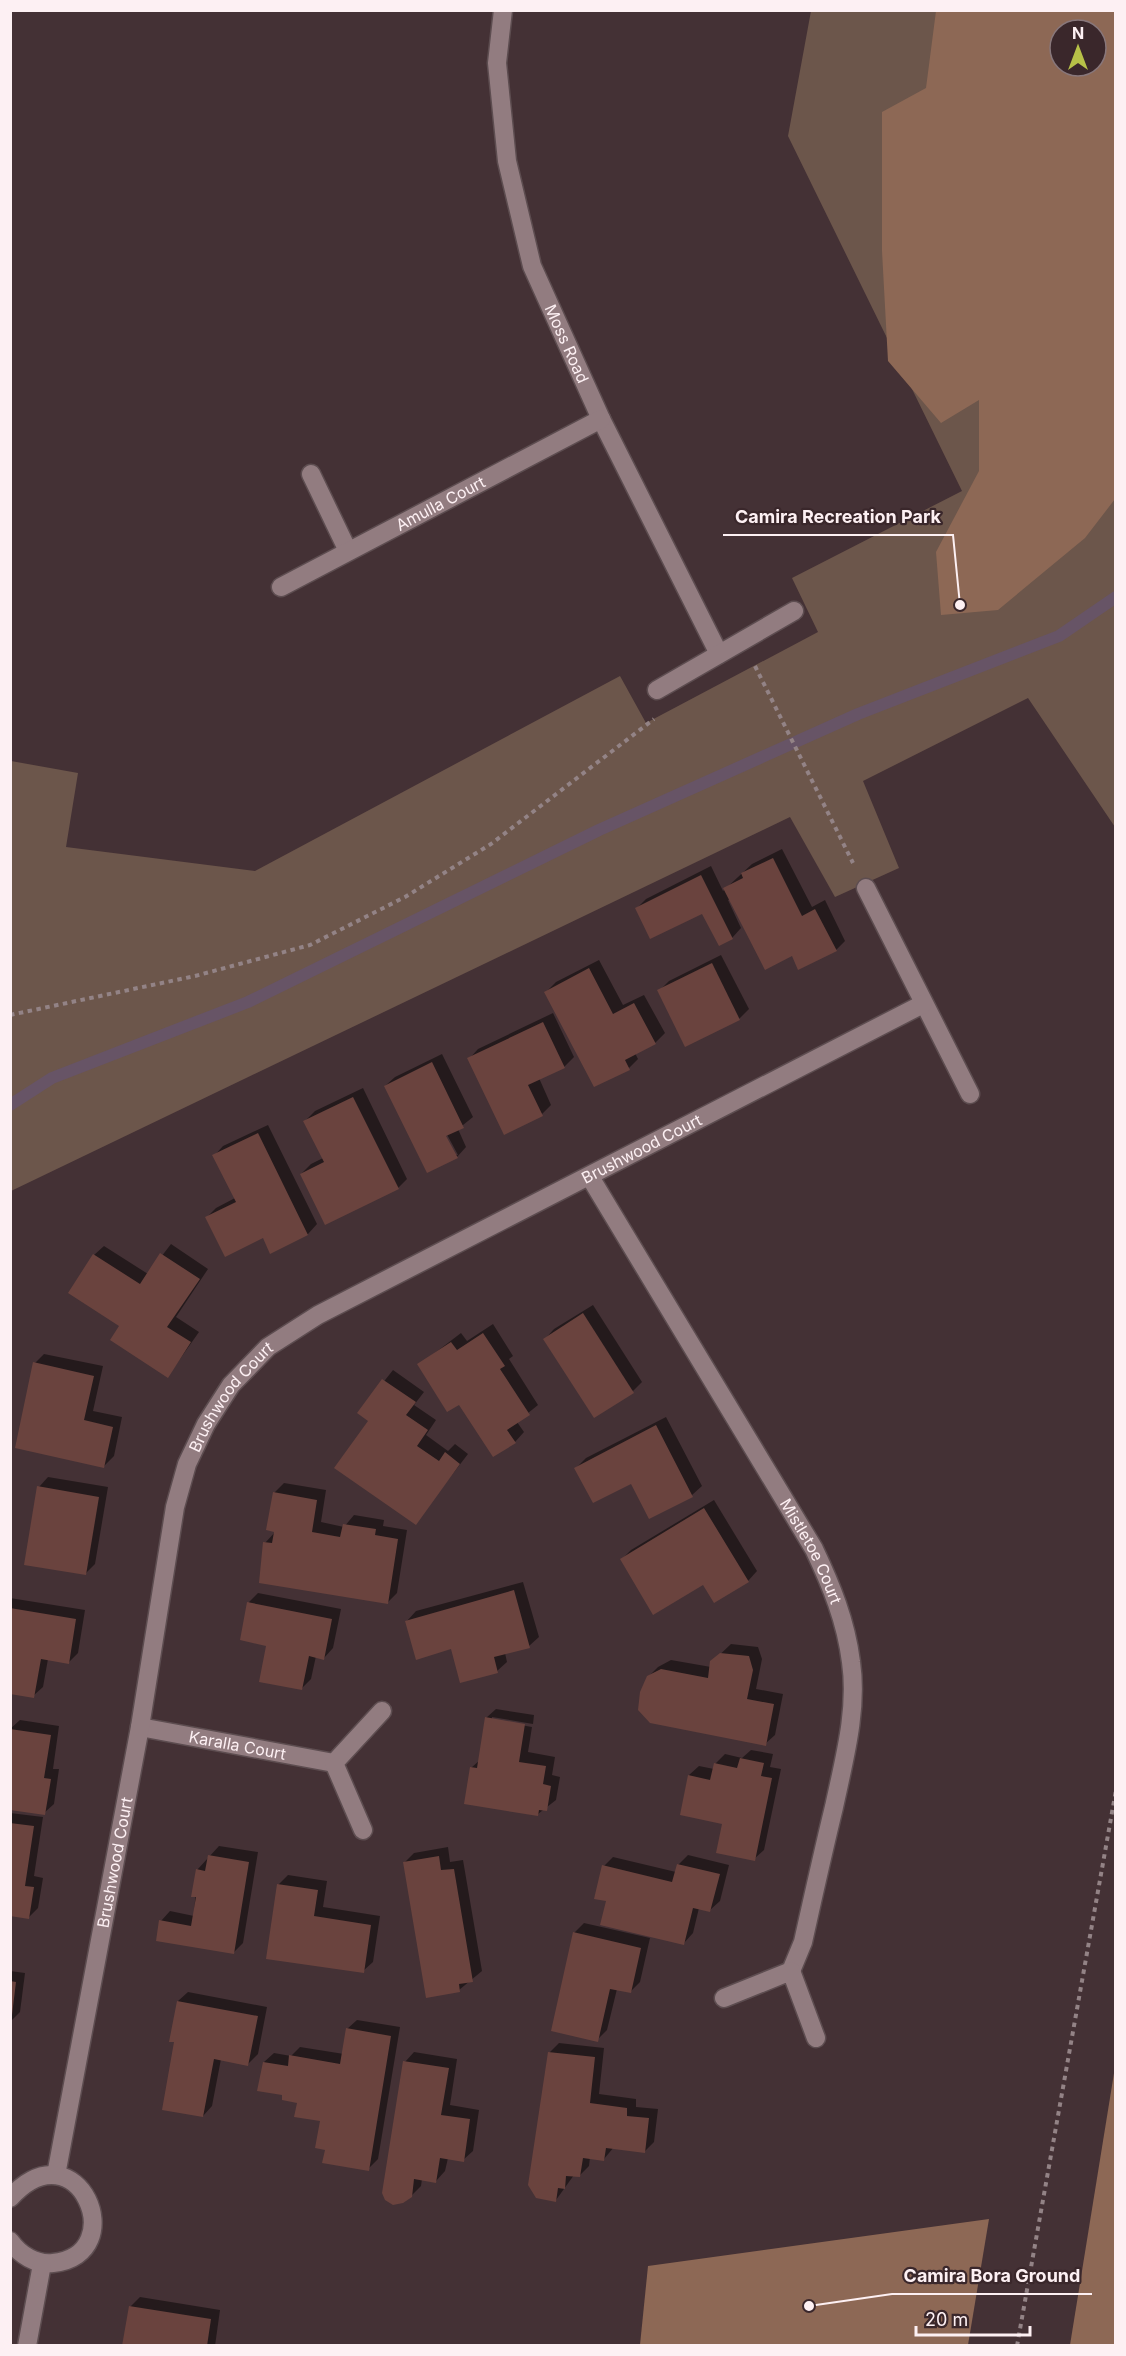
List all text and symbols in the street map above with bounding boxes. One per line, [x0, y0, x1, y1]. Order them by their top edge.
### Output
north arrow [1048, 18, 1108, 78]
text: N [1072, 23, 1084, 43]
street label: Moss Road [541, 301, 593, 386]
street label: Amulla Court [392, 472, 488, 535]
callout: Camira Recreation Park [723, 499, 953, 535]
text: Camira Recreation Park [735, 506, 942, 527]
street label: Brushwood Court [578, 1110, 705, 1188]
street label: Brushwood Court [184, 1337, 276, 1455]
street label: Mistletoe Court [776, 1495, 846, 1606]
street label: Karalla Court [187, 1726, 287, 1764]
street label: Brushwood Court [93, 1796, 137, 1929]
callout: Camira Bora Ground [892, 2258, 1092, 2294]
text: Camira Bora Ground [904, 2265, 1080, 2286]
scale bar [916, 2299, 1030, 2337]
text: 20 m [925, 2309, 968, 2330]

